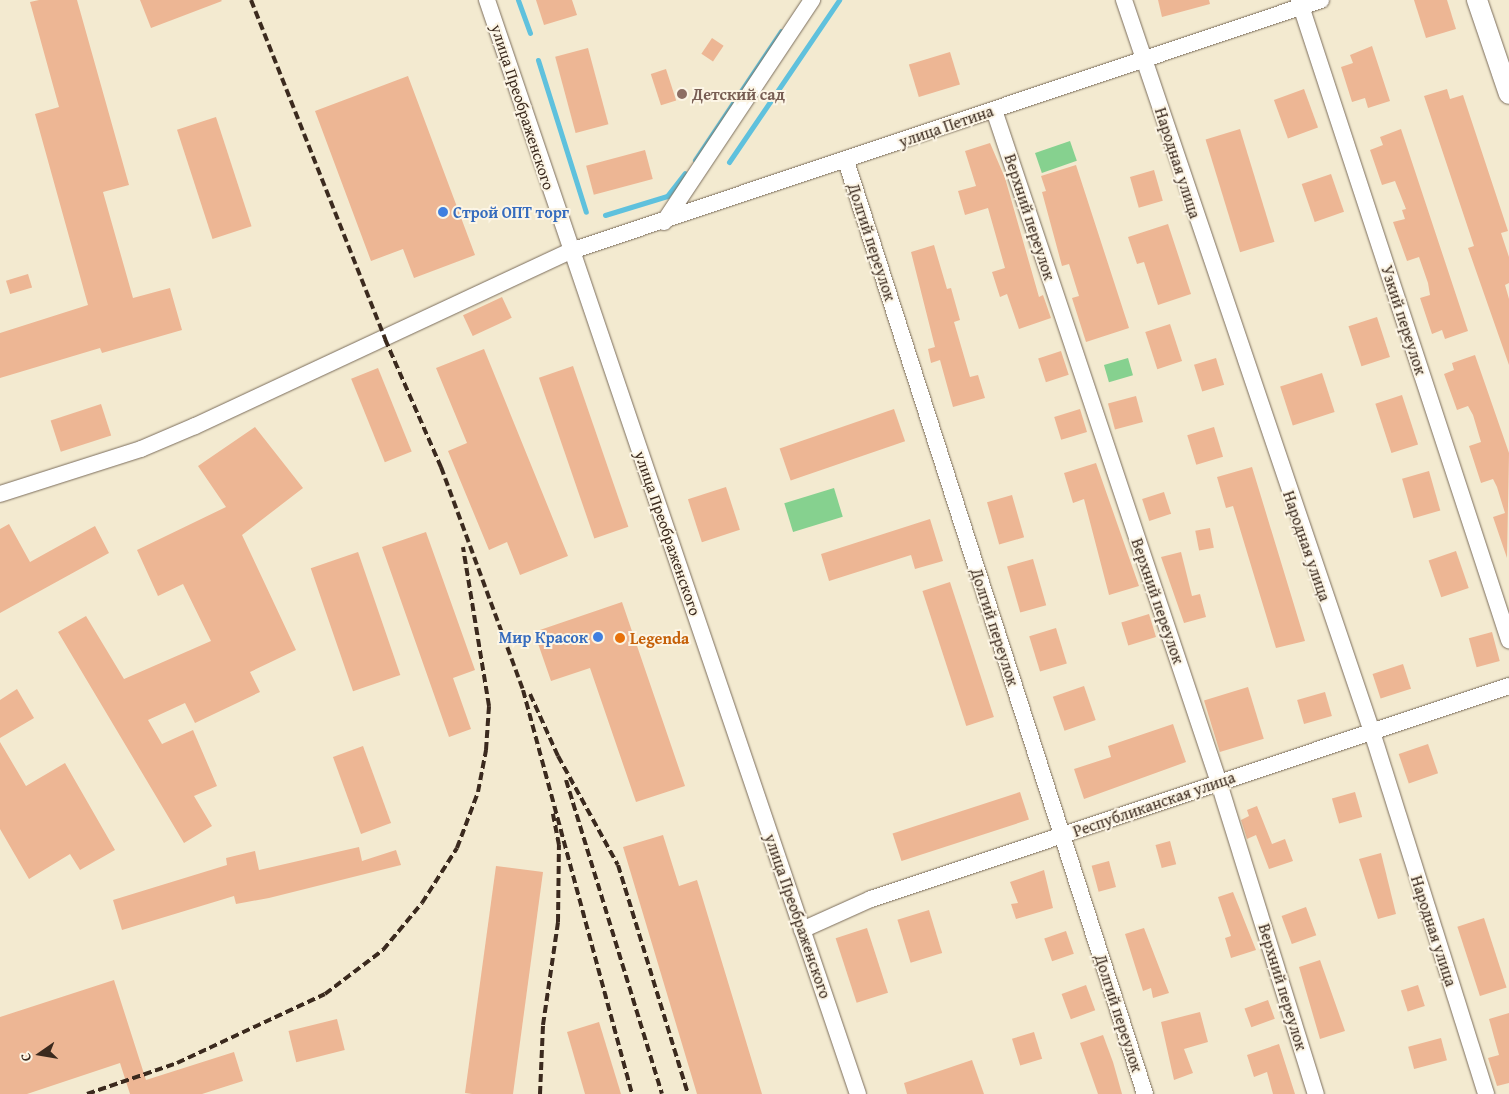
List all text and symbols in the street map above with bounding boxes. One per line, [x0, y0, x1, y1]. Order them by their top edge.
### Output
street label: улица Преображенского [487, 22, 559, 192]
place label: Детский сад [692, 84, 785, 104]
marker: Детский сад [676, 88, 688, 100]
street label: улица Петина [896, 101, 996, 151]
street label: Народная улица [1151, 105, 1205, 221]
street label: Верхний переулок [1001, 152, 1059, 282]
street label: Долгий переулок [844, 181, 900, 303]
place label: Строй ОПТ торг [453, 202, 569, 222]
marker: Строй ОПТ торг [437, 206, 449, 218]
street label: Узкий переулок [1377, 263, 1431, 377]
street label: улица Преображенского [631, 448, 705, 618]
street label: Народная улица [1279, 488, 1335, 604]
street label: Верхний переулок [1128, 536, 1188, 666]
street label: Долгий переулок [967, 566, 1023, 688]
place label: Мир Красок [499, 627, 588, 647]
place label: Legenda [630, 628, 689, 648]
marker: Мир Красок [592, 631, 604, 643]
marker: Legenda [614, 632, 626, 644]
street label: Республиканская улица [1070, 767, 1238, 841]
street label: улица Преображенского [761, 831, 835, 1001]
street label: Народная улица [1407, 873, 1461, 989]
street label: Верхний переулок [1255, 921, 1311, 1053]
street label: Долгий переулок [1091, 952, 1147, 1074]
north arrow [15, 1029, 65, 1079]
text: С [15, 1051, 36, 1063]

